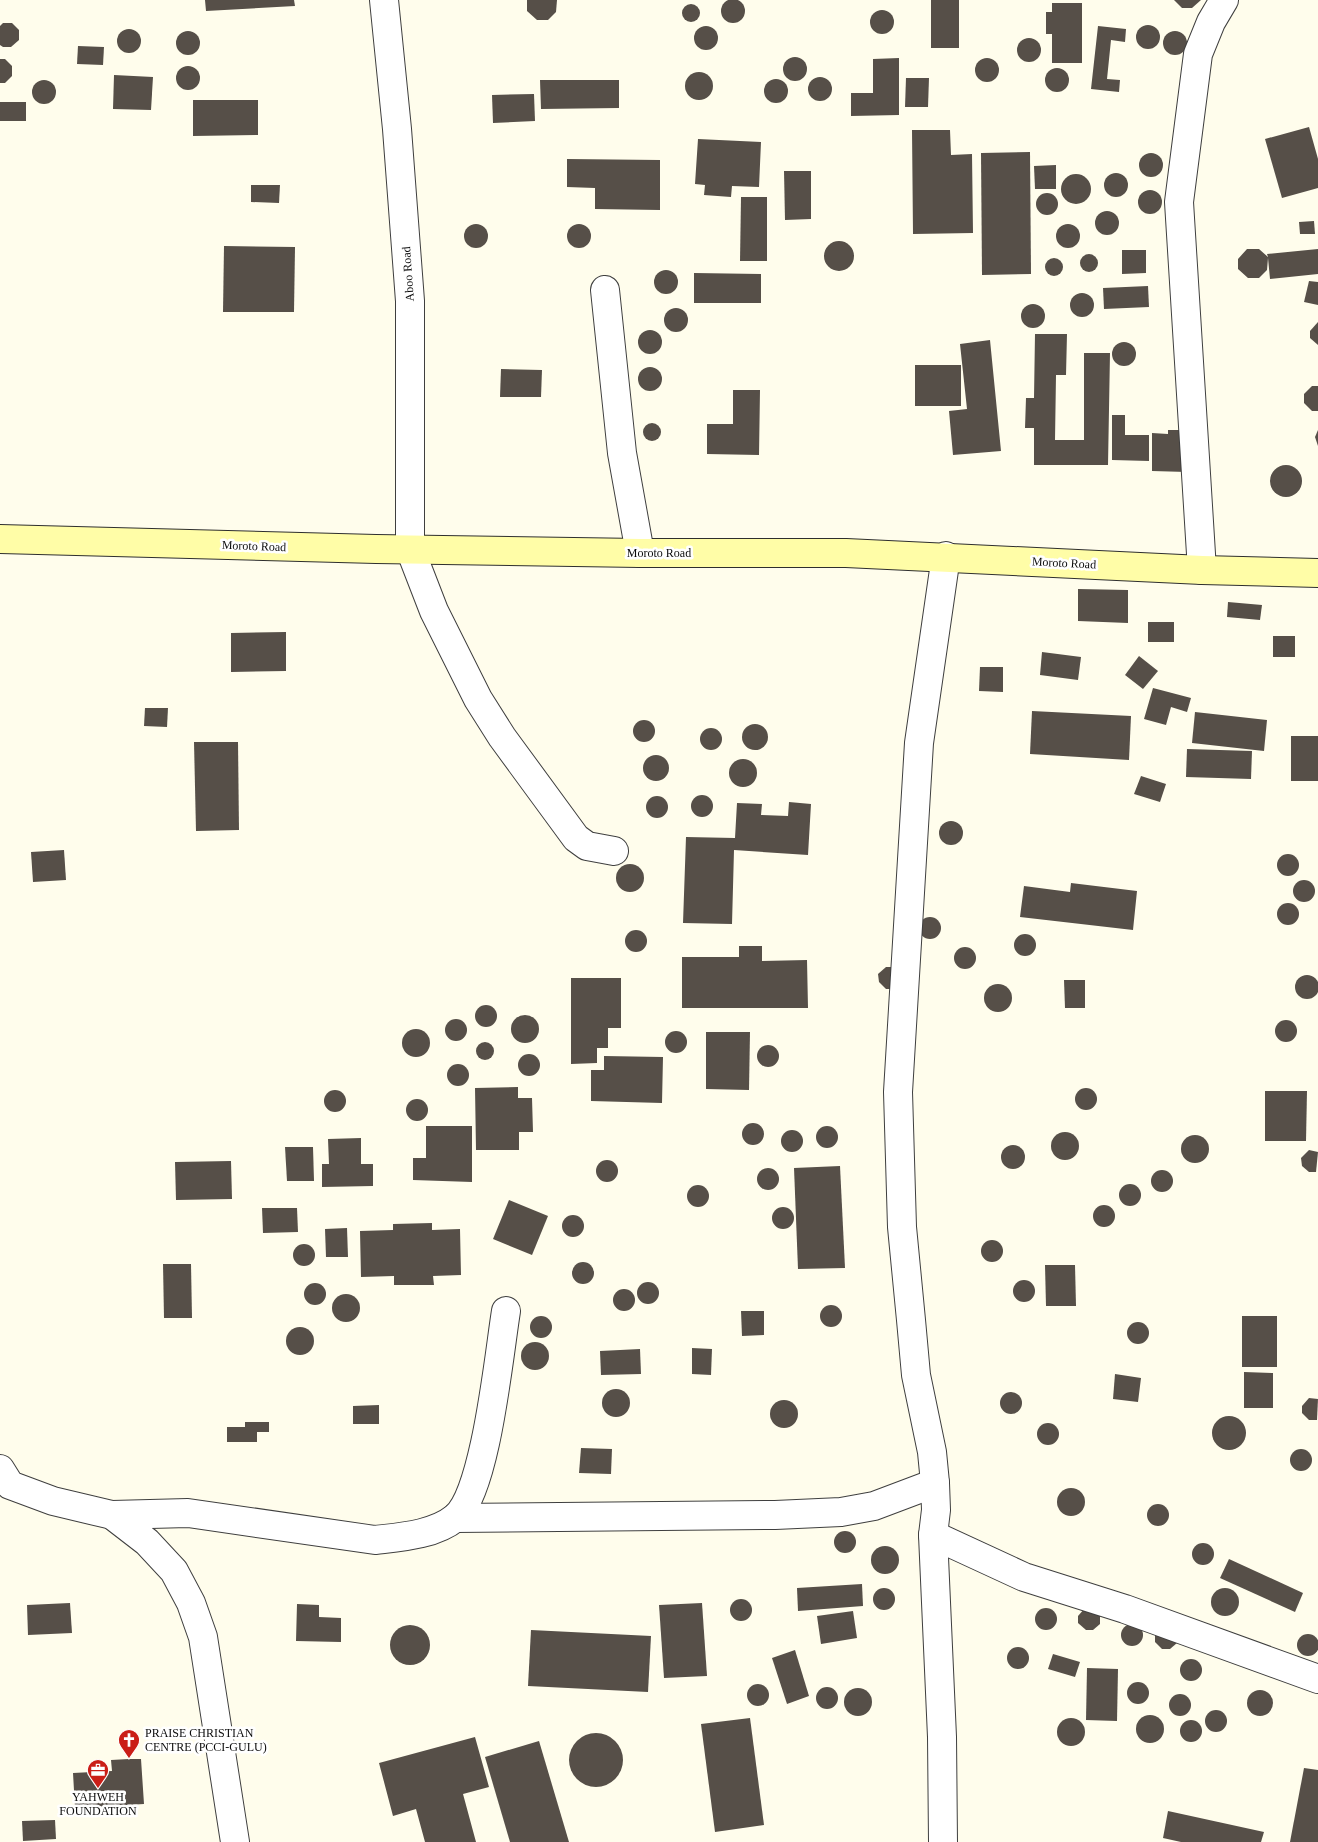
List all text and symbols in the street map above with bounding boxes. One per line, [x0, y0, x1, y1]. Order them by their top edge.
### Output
street label: Aboo Road [399, 246, 417, 302]
street label: Moroto Road [222, 538, 286, 554]
street label: Moroto Road [627, 546, 691, 560]
street label: Moroto Road [1032, 554, 1096, 572]
place label: PRAISE CHRISTIAN CENTRE (PCCI-GULU) [145, 1726, 267, 1754]
church icon: PRAISE CHRISTIAN CENTRE (PCCI-GULU) [117, 1728, 141, 1759]
office icon: YAHWEH FOUNDATION [86, 1758, 110, 1789]
place label: YAHWEH FOUNDATION [59, 1790, 137, 1818]

